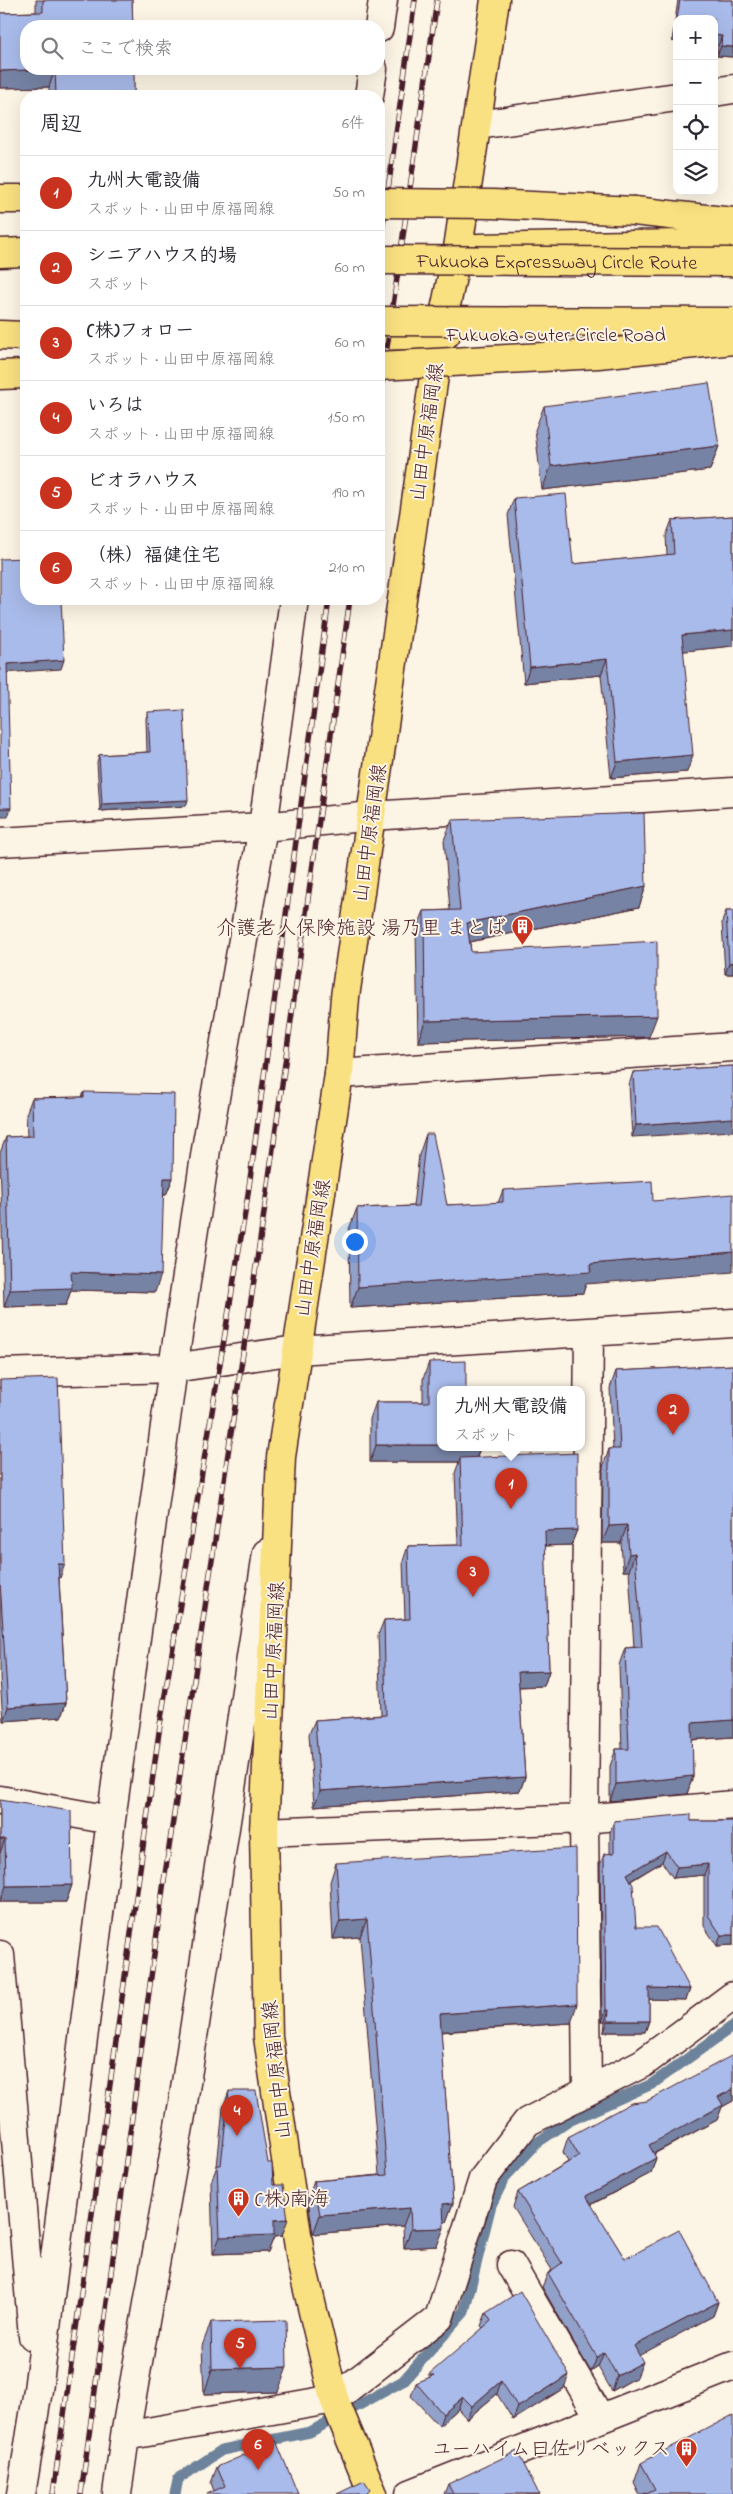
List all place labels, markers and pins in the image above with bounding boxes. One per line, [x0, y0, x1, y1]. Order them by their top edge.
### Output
place label: 介護老人保険施設 湯乃里 まとば [216, 915, 506, 944]
building icon: 介護老人保険施設 湯乃里 まとば [510, 915, 534, 946]
pin: 2 [657, 1394, 689, 1435]
pin: 1 [495, 1468, 527, 1509]
pin: 3 [457, 1556, 489, 1597]
pin: 4 [221, 2095, 253, 2136]
building icon: (株)南海 [227, 2186, 251, 2217]
place label: (株)南海 [255, 2186, 329, 2215]
pin: 5 [224, 2328, 256, 2369]
pin: 6 [242, 2429, 274, 2470]
place label: ユーハイム曰佐リベックス [432, 2436, 670, 2465]
building icon: ユーハイム曰佐リベックス [674, 2436, 698, 2467]

